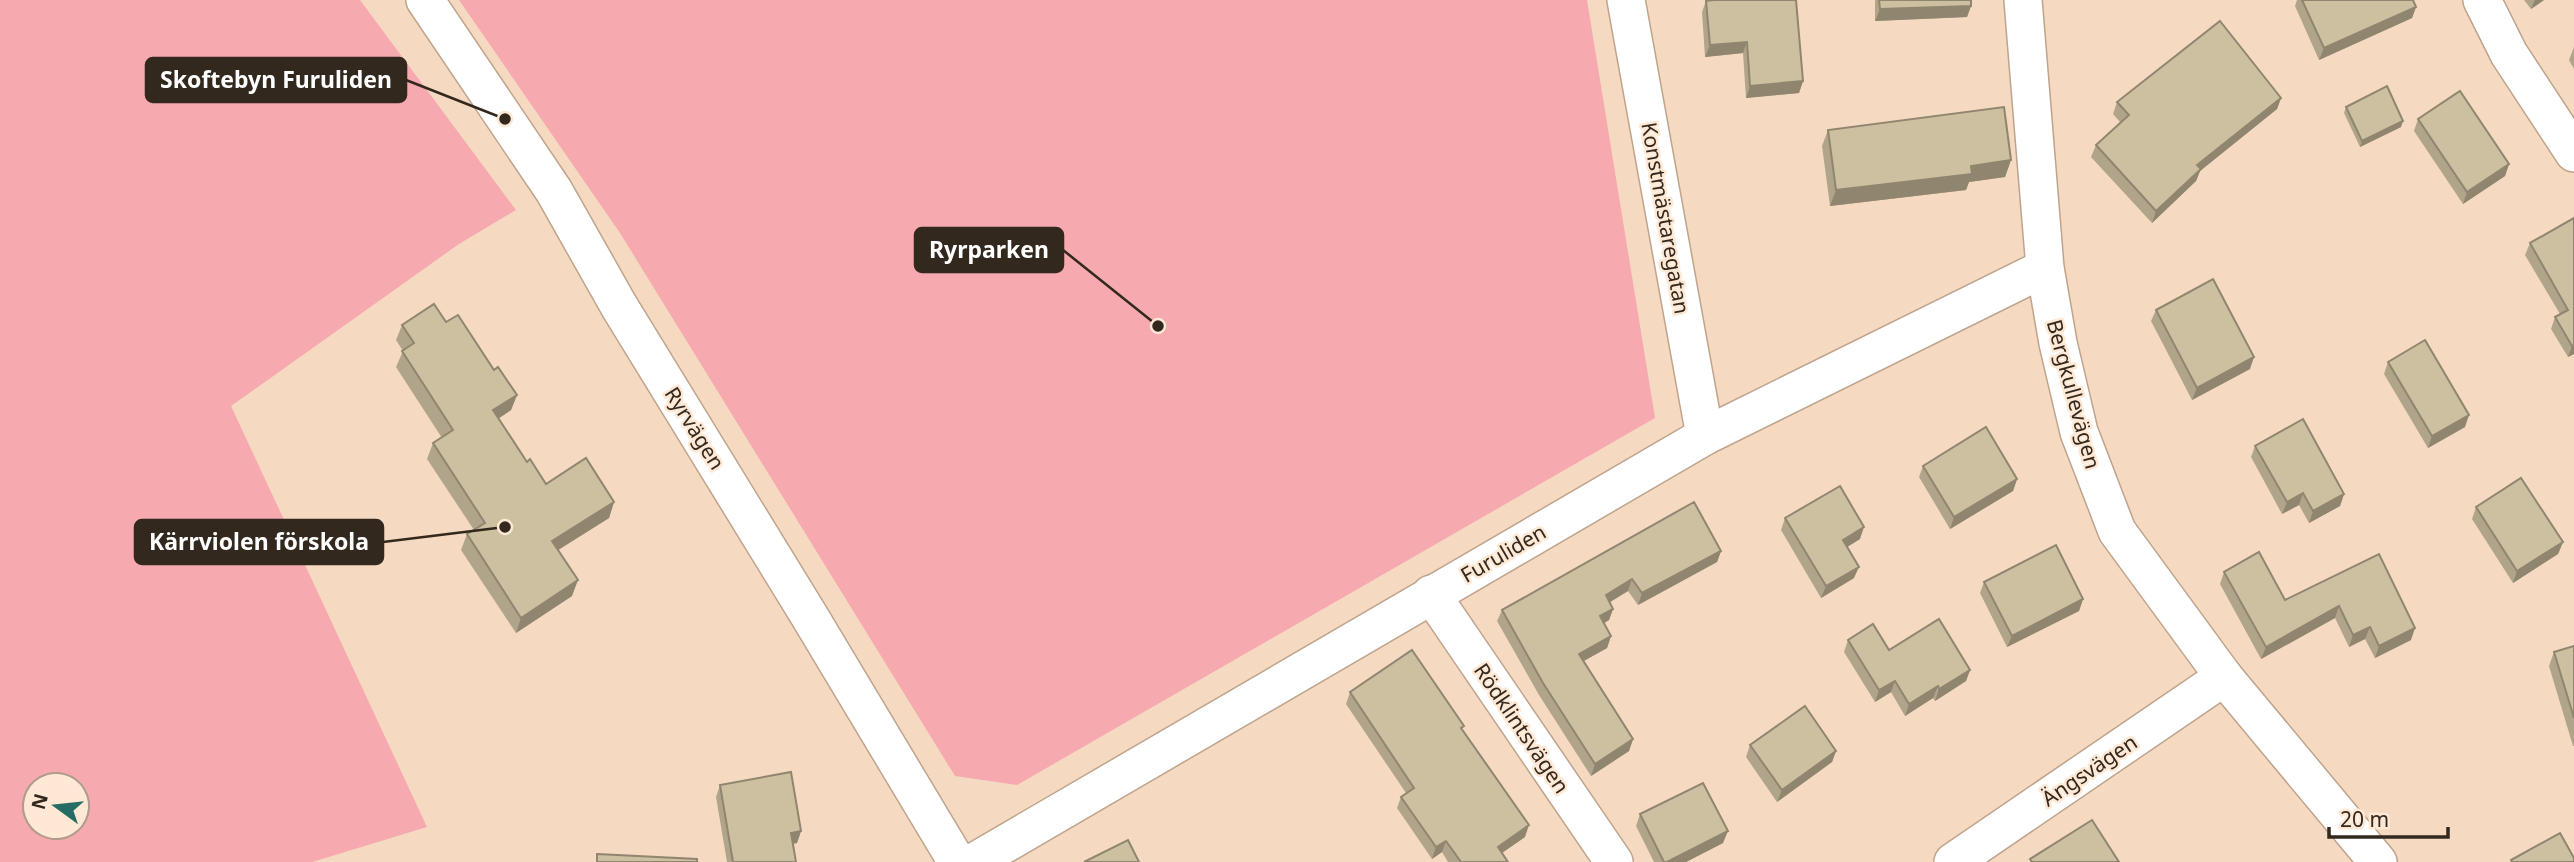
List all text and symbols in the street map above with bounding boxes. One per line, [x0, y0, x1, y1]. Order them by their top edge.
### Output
callout: Skoftebyn Furuliden [146, 58, 406, 102]
text: Skoftebyn Furuliden [160, 63, 392, 95]
street label: Konstmästaregatan [1635, 120, 1697, 316]
callout: Ryrparken [915, 228, 1063, 272]
text: Ryrparken [929, 233, 1049, 265]
street label: Bergkullevägen [2041, 316, 2107, 472]
street label: Ryrvägen [659, 381, 731, 475]
street label: Furuliden [1455, 517, 1551, 589]
callout: Kärrviolen förskola [135, 520, 383, 564]
text: Kärrviolen förskola [149, 525, 369, 557]
street label: Rödklintsvägen [1468, 657, 1576, 799]
street label: Ängsvägen [2036, 728, 2142, 812]
north arrow [21, 771, 91, 841]
text: N [25, 791, 54, 812]
scale bar [2329, 796, 2448, 840]
text: 20 m [2340, 805, 2389, 833]

